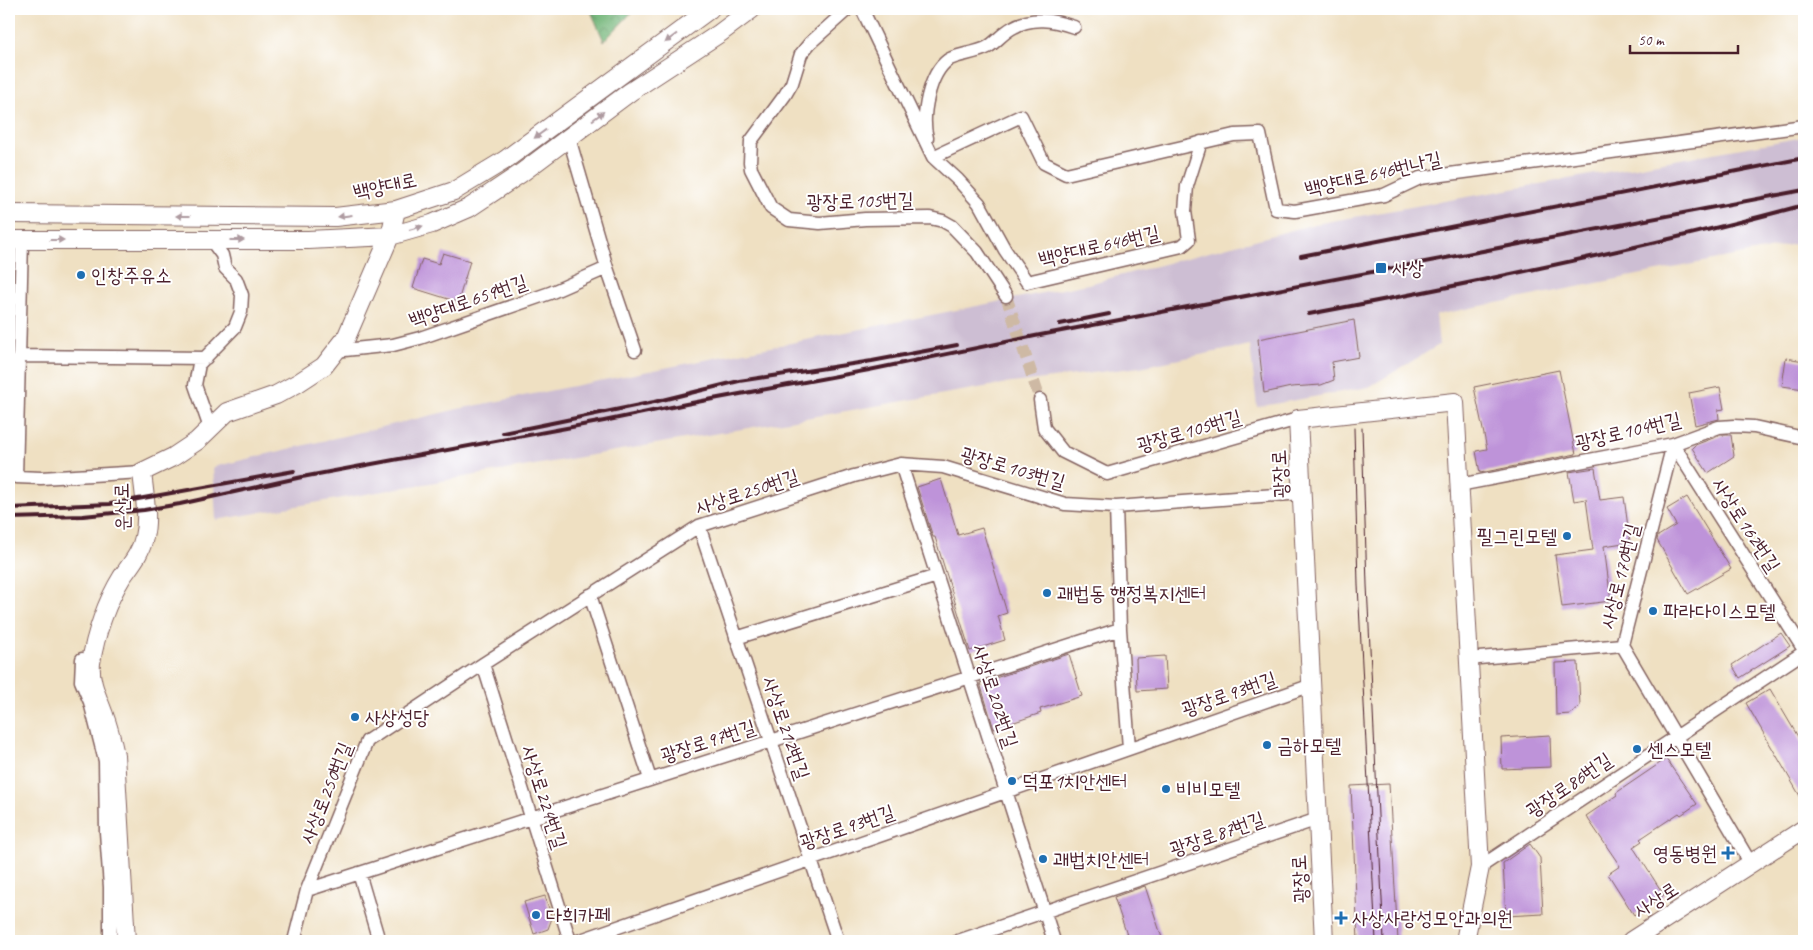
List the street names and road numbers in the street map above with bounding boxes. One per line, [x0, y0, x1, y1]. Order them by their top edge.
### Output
street label: 백양대로646번나길 [1302, 146, 1444, 202]
street label: 백양대로 [351, 167, 419, 205]
street label: 광장로105번길 [806, 188, 914, 214]
street label: 백양대로646번길 [1036, 220, 1162, 272]
street label: 백양대로659번길 [406, 269, 530, 333]
street label: 광장로105번길 [1134, 404, 1244, 458]
street label: 광장로104번길 [1573, 407, 1683, 455]
street label: 광장로103번길 [958, 441, 1068, 495]
street label: 광장로 [1266, 449, 1294, 499]
street label: 사상로250번길 [692, 464, 802, 520]
street label: 사상로162번길 [1706, 473, 1786, 577]
street label: 운산로 [109, 483, 135, 531]
street label: 사상로170번길 [1595, 521, 1645, 631]
street label: 사상로202번길 [967, 641, 1023, 751]
street label: 광장로93번길 [1178, 666, 1280, 722]
street label: 사상로212번길 [757, 673, 815, 783]
street label: 광장로97번길 [657, 714, 759, 768]
street label: 사상로250번길 [294, 738, 358, 848]
street label: 사상로224번길 [516, 742, 572, 852]
street label: 광장로86번길 [1521, 747, 1617, 823]
street label: 광장로93번길 [796, 799, 898, 855]
street label: 광장로87번길 [1166, 806, 1268, 862]
street label: 광장로 [1286, 854, 1314, 904]
street label: 사상로 [1629, 876, 1683, 924]

